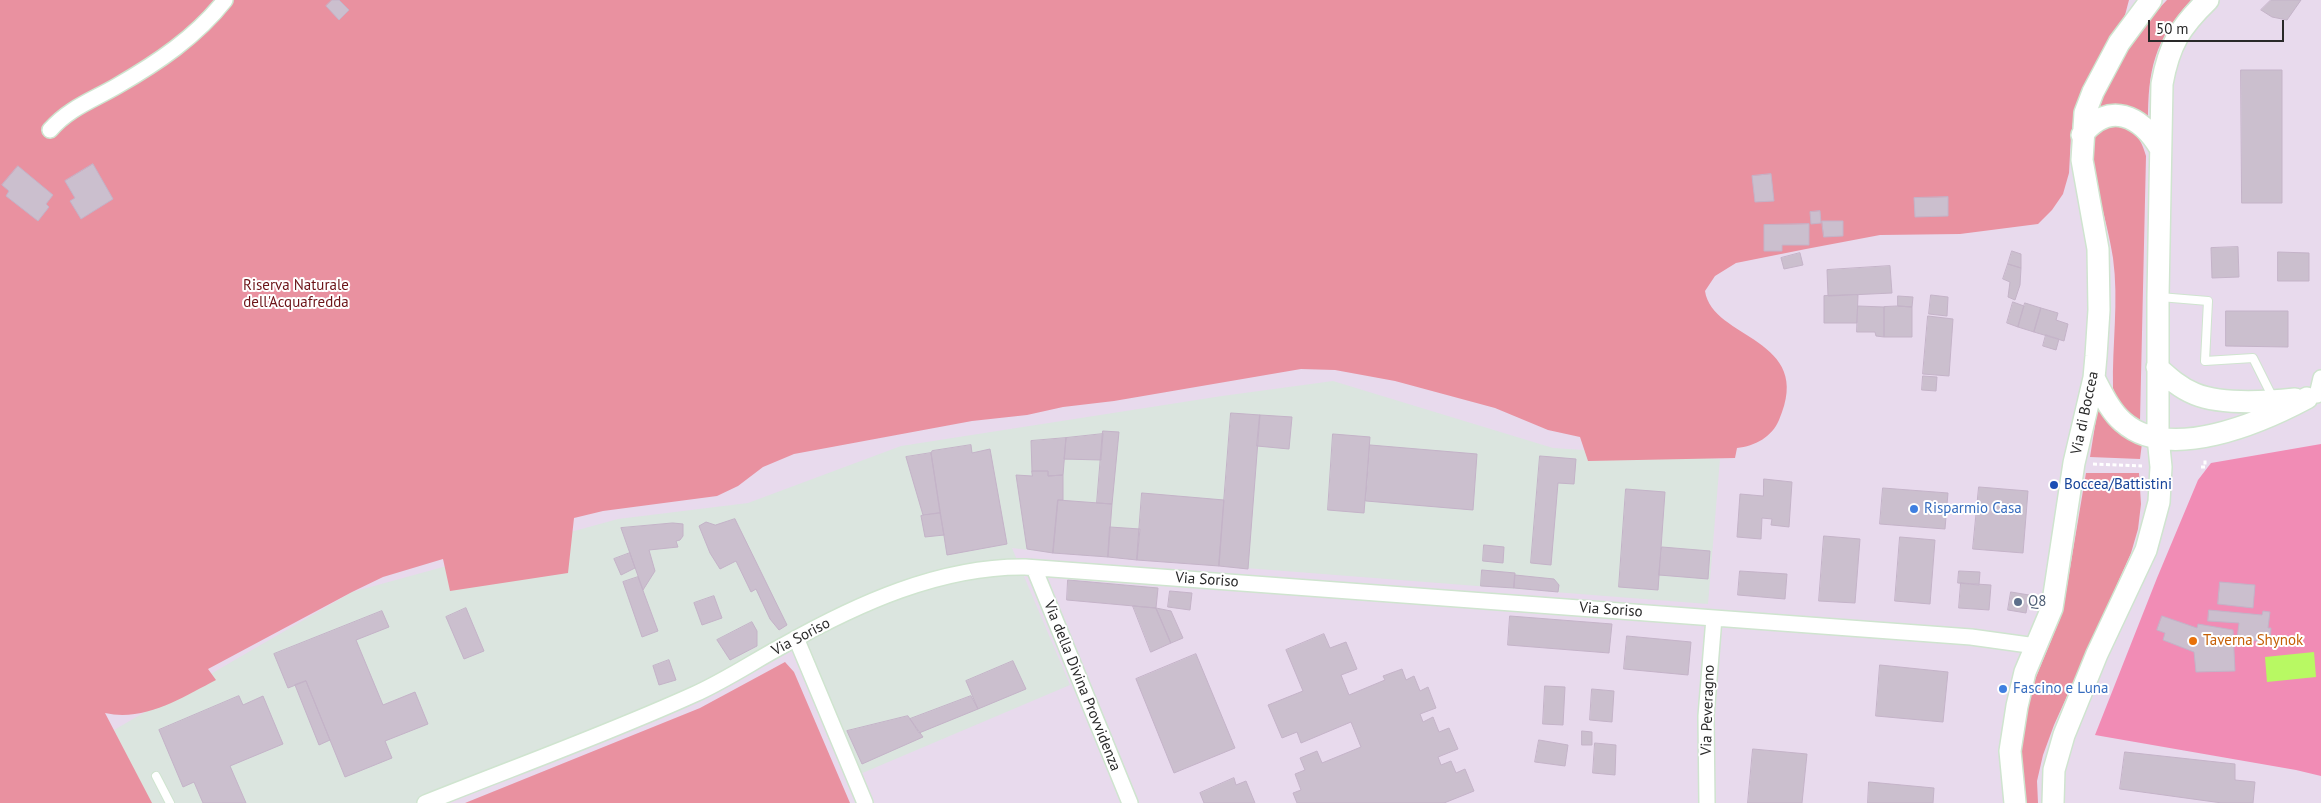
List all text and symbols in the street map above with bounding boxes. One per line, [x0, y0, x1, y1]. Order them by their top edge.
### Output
scale bar [2151, 10, 2287, 42]
text: 50 m [2156, 19, 2189, 38]
park label: Riserva Naturale dell'Acquafredda [243, 277, 349, 312]
street label: Via di Boccea [2067, 370, 2103, 456]
place label: Boccea/Battistini [2064, 476, 2172, 494]
marker: Boccea/Battistini [2048, 479, 2060, 491]
place label: Risparmio Casa [1924, 500, 2022, 518]
marker: Risparmio Casa [1908, 503, 1920, 515]
street label: Via Soriso [1175, 569, 1239, 591]
place label: Q8 [2028, 593, 2046, 611]
marker: Q8 [2012, 596, 2024, 608]
street label: Via della Divina Provvidenza [1040, 598, 1124, 774]
street label: Via Soriso [1579, 599, 1643, 621]
street label: Via Soriso [769, 614, 833, 660]
place label: Taverna Shynok [2203, 632, 2303, 650]
marker: Taverna Shynok [2187, 635, 2199, 647]
street label: Via Peveragno [1697, 664, 1719, 756]
place label: Fascino e Luna [2013, 680, 2108, 698]
marker: Fascino e Luna [1997, 683, 2009, 695]

